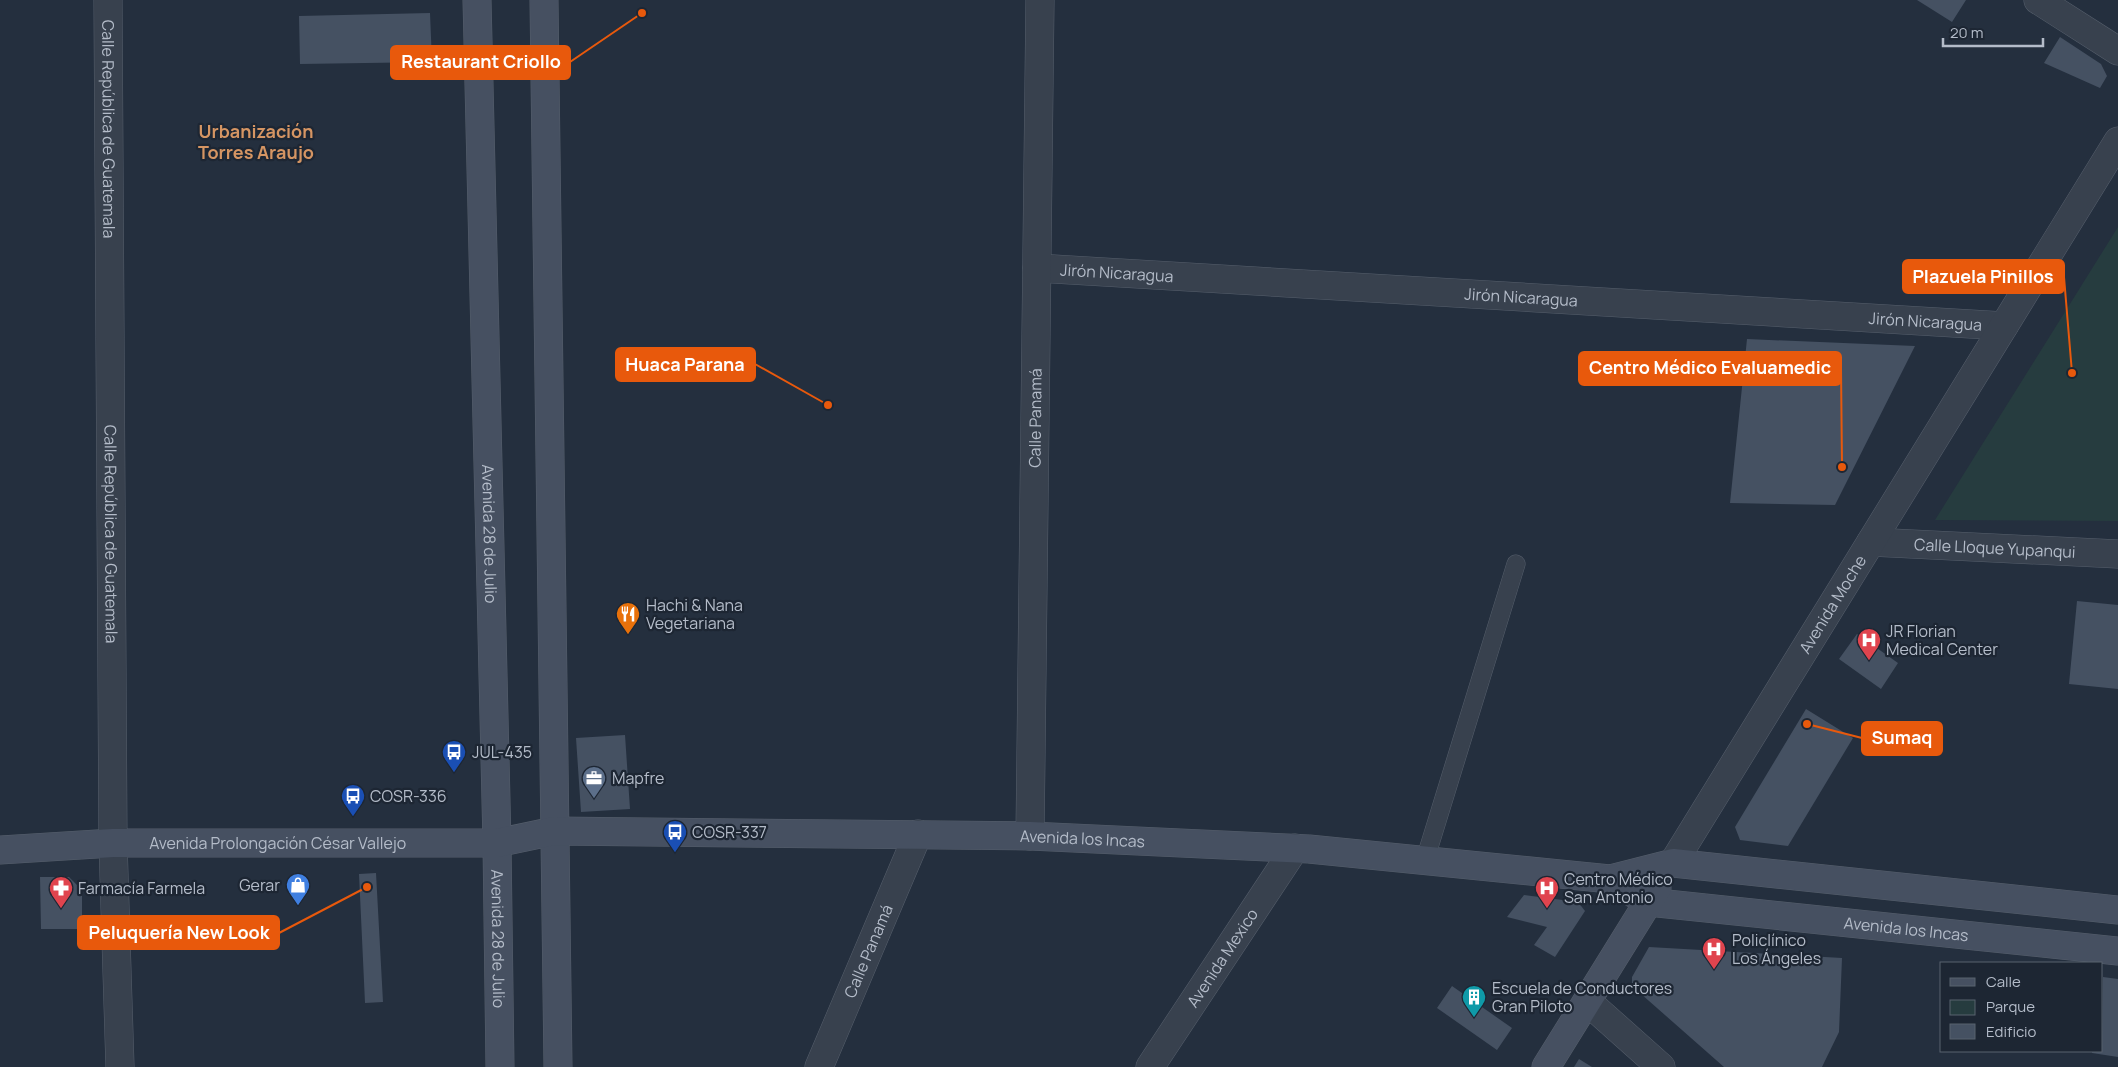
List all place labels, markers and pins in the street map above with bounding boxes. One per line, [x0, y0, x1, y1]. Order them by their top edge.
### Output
callout: Restaurant Criollo [391, 46, 570, 79]
callout: Plazuela Pinillos [1903, 260, 2064, 293]
callout: Huaca Parana [616, 348, 755, 381]
callout: Centro Médico Evaluamedic [1579, 352, 1841, 385]
place label: Hachi & Nana Vegetariana [646, 594, 743, 634]
restaurant icon: Hachi & Nana Vegetariana [615, 601, 641, 635]
place label: JR Florian Medical Center [1886, 620, 1998, 660]
hospital icon: JR Florian Medical Center [1856, 627, 1882, 661]
callout: Sumaq [1862, 722, 1942, 755]
bus stop icon: JUL-435 [441, 739, 467, 773]
place label: JUL-435 [472, 741, 532, 763]
office icon: Mapfre [581, 765, 607, 799]
place label: Mapfre [612, 767, 664, 789]
bus stop icon: COSR-336 [340, 783, 366, 817]
place label: COSR-336 [370, 785, 447, 807]
bus stop icon: COSR-337 [662, 819, 688, 853]
place label: COSR-337 [692, 821, 767, 843]
place label: Centro Médico San Antonio [1564, 868, 1673, 908]
shop icon: Gerar [285, 872, 311, 906]
place label: Gerar [239, 874, 280, 896]
pharmacy icon: Farmacía Farmela [48, 875, 74, 909]
hospital icon: Centro Médico San Antonio [1534, 875, 1560, 909]
place label: Farmacía Farmela [78, 877, 205, 899]
callout: Peluquería New Look [78, 916, 279, 949]
place label: Policlínico Los Ángeles [1732, 929, 1821, 969]
hospital icon: Policlínico Los Ángeles [1701, 936, 1727, 970]
place label: Escuela de Conductores Gran Piloto [1492, 977, 1672, 1017]
building icon: Escuela de Conductores Gran Piloto [1461, 984, 1487, 1018]

